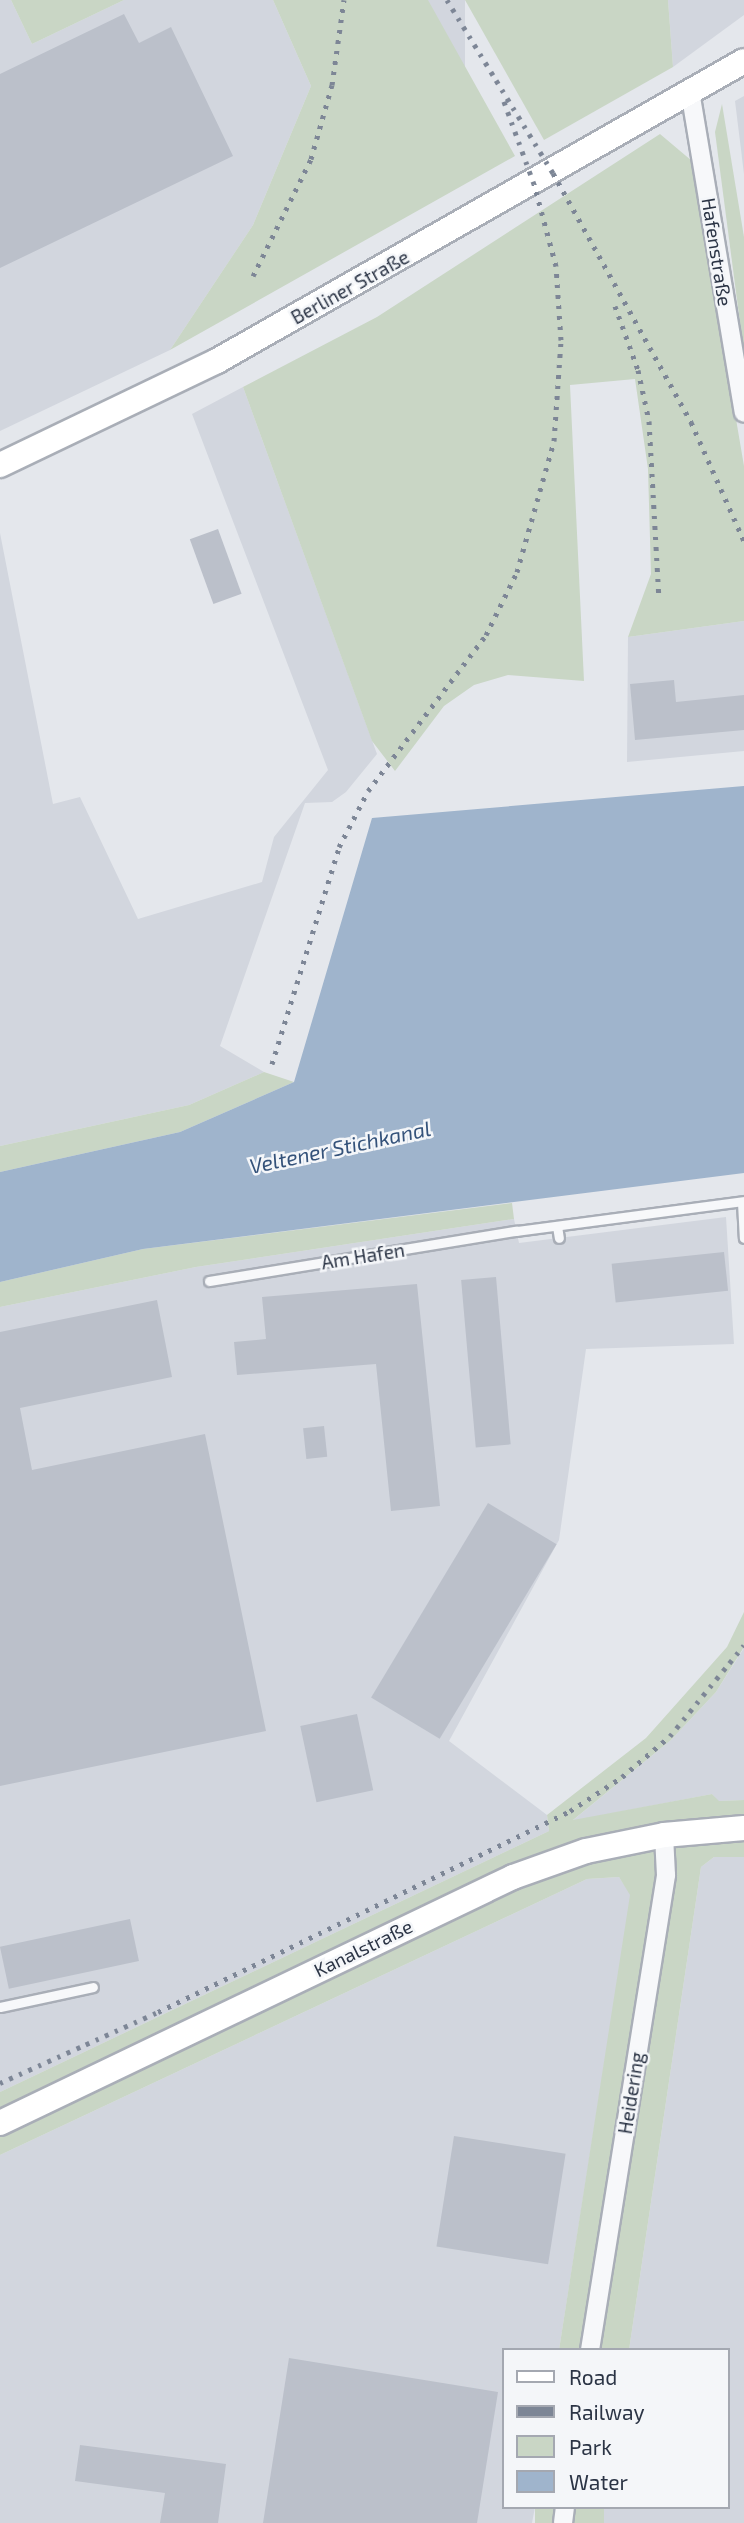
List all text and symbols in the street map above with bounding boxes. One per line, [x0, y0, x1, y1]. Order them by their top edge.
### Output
street label: Hafenstraße [697, 196, 737, 308]
street label: Berliner Straße [287, 245, 413, 329]
water label: Veltener Stichkanal [247, 1115, 433, 1179]
street label: Am Hafen [320, 1238, 406, 1274]
street label: Kanalstraße [310, 1914, 416, 1982]
street label: Heidering [613, 2050, 649, 2136]
legend [503, 2348, 730, 2509]
text: Road [569, 2364, 617, 2389]
text: Railway [569, 2399, 645, 2424]
text: Park [569, 2434, 612, 2459]
text: Water [569, 2469, 628, 2494]

